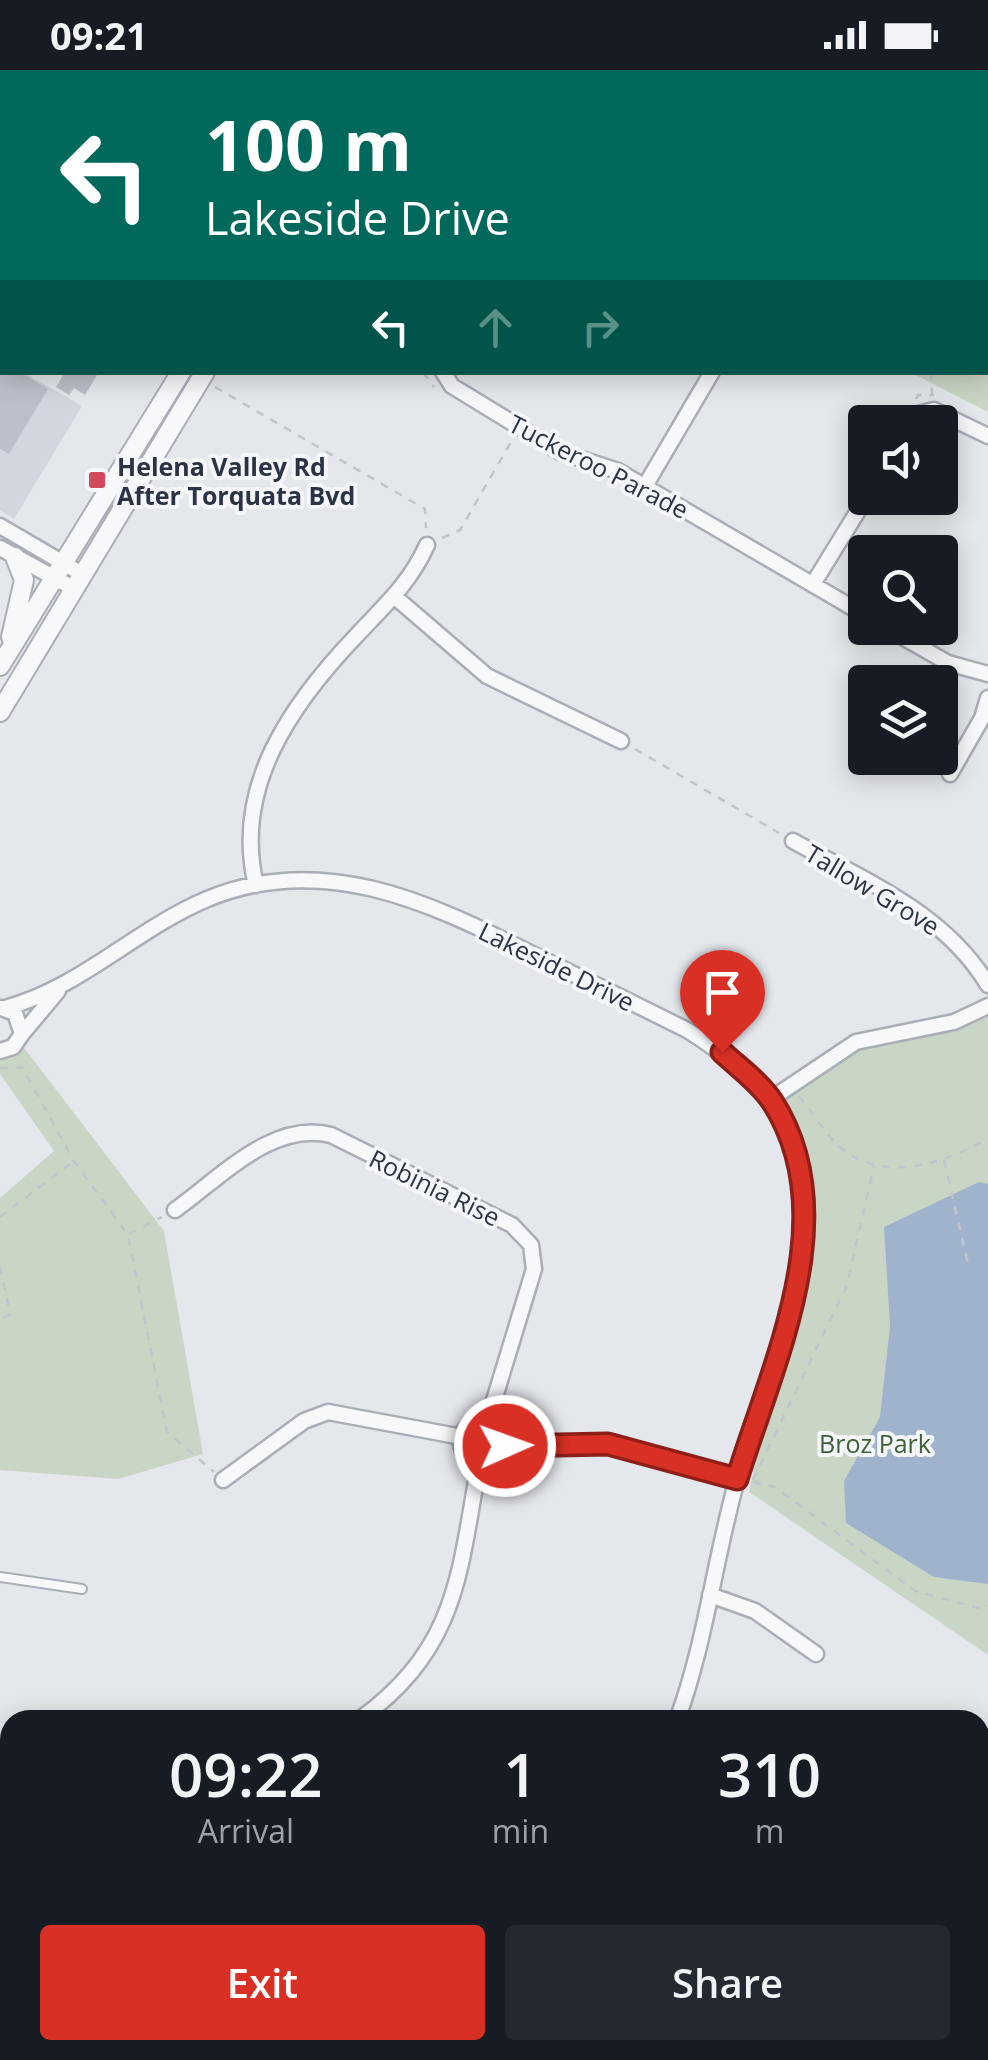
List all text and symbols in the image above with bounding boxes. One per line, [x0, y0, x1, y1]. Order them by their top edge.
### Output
text: 09:21 [50, 9, 148, 61]
text: 100 m [205, 96, 412, 192]
icon: left [40, 110, 170, 240]
text: Lakeside Drive [205, 187, 510, 248]
icon: left [363, 300, 418, 355]
icon: ahead [468, 300, 523, 355]
icon: right [573, 300, 628, 355]
map controls [848, 405, 958, 775]
button: sound [848, 405, 958, 515]
street label: Tuckeroo Parade [503, 406, 695, 526]
place label: Helena Valley Rd After Torquata Bvd [117, 449, 355, 512]
marker: Helena Valley Rd After Torquata Bvd [86, 469, 108, 491]
button: search [848, 535, 958, 645]
button: layers [848, 665, 958, 775]
street label: Tallow Grove [799, 836, 947, 942]
street label: Lakeside Drive [473, 914, 641, 1018]
pin [680, 950, 765, 1053]
icon: arrive [695, 965, 750, 1020]
street label: Robinia Rise [364, 1141, 506, 1233]
position arrow [453, 1394, 557, 1498]
park label: Broz Park [819, 1426, 931, 1460]
text: 09:22 [169, 1733, 323, 1815]
text: 1 [503, 1733, 538, 1815]
text: 310 [718, 1733, 821, 1815]
text: Arrival [198, 1809, 294, 1852]
text: min [492, 1809, 549, 1852]
text: m [755, 1809, 784, 1852]
button: Exit [40, 1925, 485, 2040]
button: Share [505, 1925, 950, 2040]

